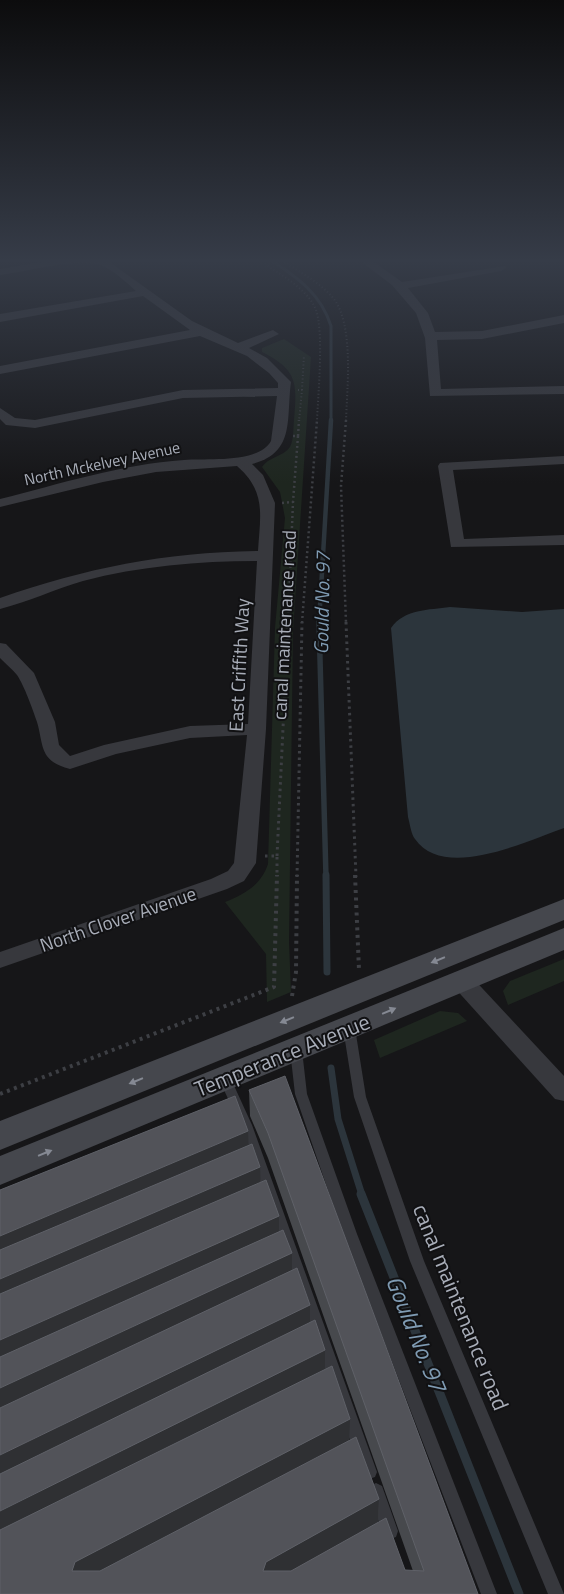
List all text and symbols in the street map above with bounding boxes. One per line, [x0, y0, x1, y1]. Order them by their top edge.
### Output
street label: North Mckelvey Avenue [22, 435, 182, 491]
street label: canal maintenance road [264, 529, 303, 721]
water label: Gould No. 97 [305, 550, 338, 655]
street label: East Criffith Way [221, 597, 256, 732]
street label: North Clover Avenue [36, 878, 200, 959]
one-way arrow [430, 956, 445, 964]
street label: Temperance Avenue [189, 1004, 375, 1106]
one-way arrow [382, 1006, 397, 1014]
one-way arrow [279, 1016, 294, 1024]
one-way arrow [128, 1077, 143, 1085]
one-way arrow [38, 1148, 52, 1156]
street label: canal maintenance road [404, 1199, 518, 1415]
water label: Gould No. 97 [377, 1270, 458, 1400]

